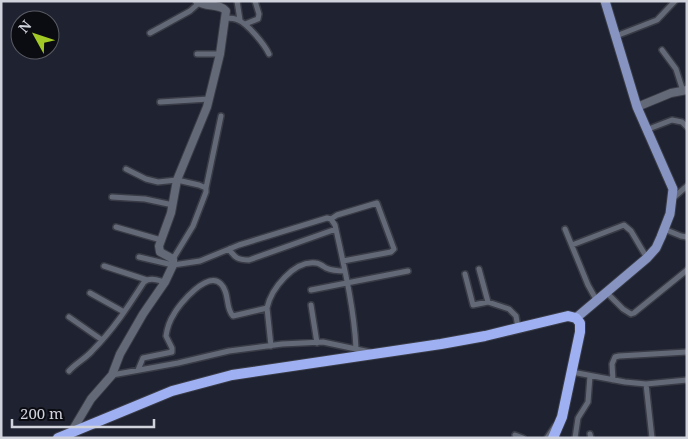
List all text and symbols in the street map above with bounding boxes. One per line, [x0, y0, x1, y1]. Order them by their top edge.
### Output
north arrow [10, 10, 60, 60]
text: N [14, 16, 35, 37]
scale bar [12, 396, 155, 428]
text: 200 m [20, 403, 63, 423]

